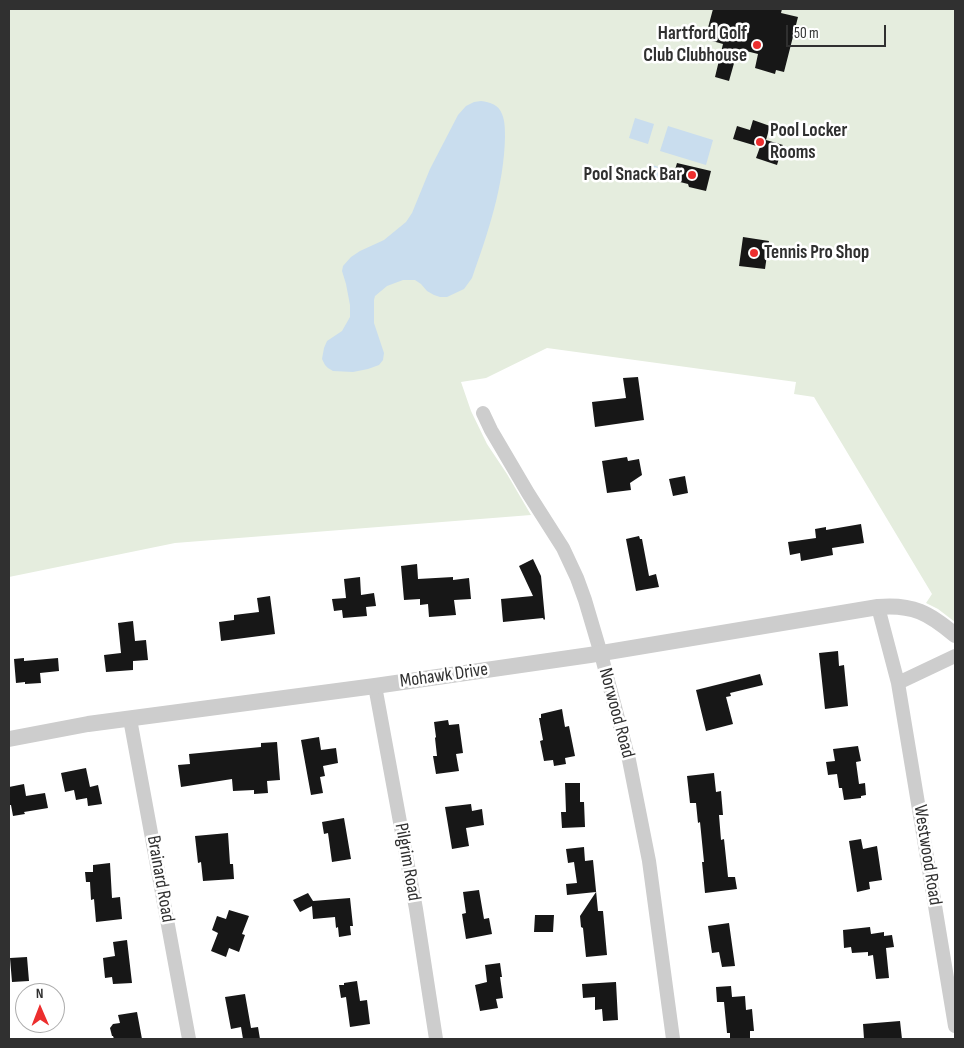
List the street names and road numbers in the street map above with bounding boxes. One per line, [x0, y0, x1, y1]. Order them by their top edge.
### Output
street label: Mohawk Drive [399, 659, 489, 693]
street label: Norwood Road [593, 665, 639, 761]
street label: Westwood Road [908, 803, 946, 907]
street label: Pilgrim Road [389, 821, 425, 903]
street label: Brainard Road [141, 834, 179, 924]

